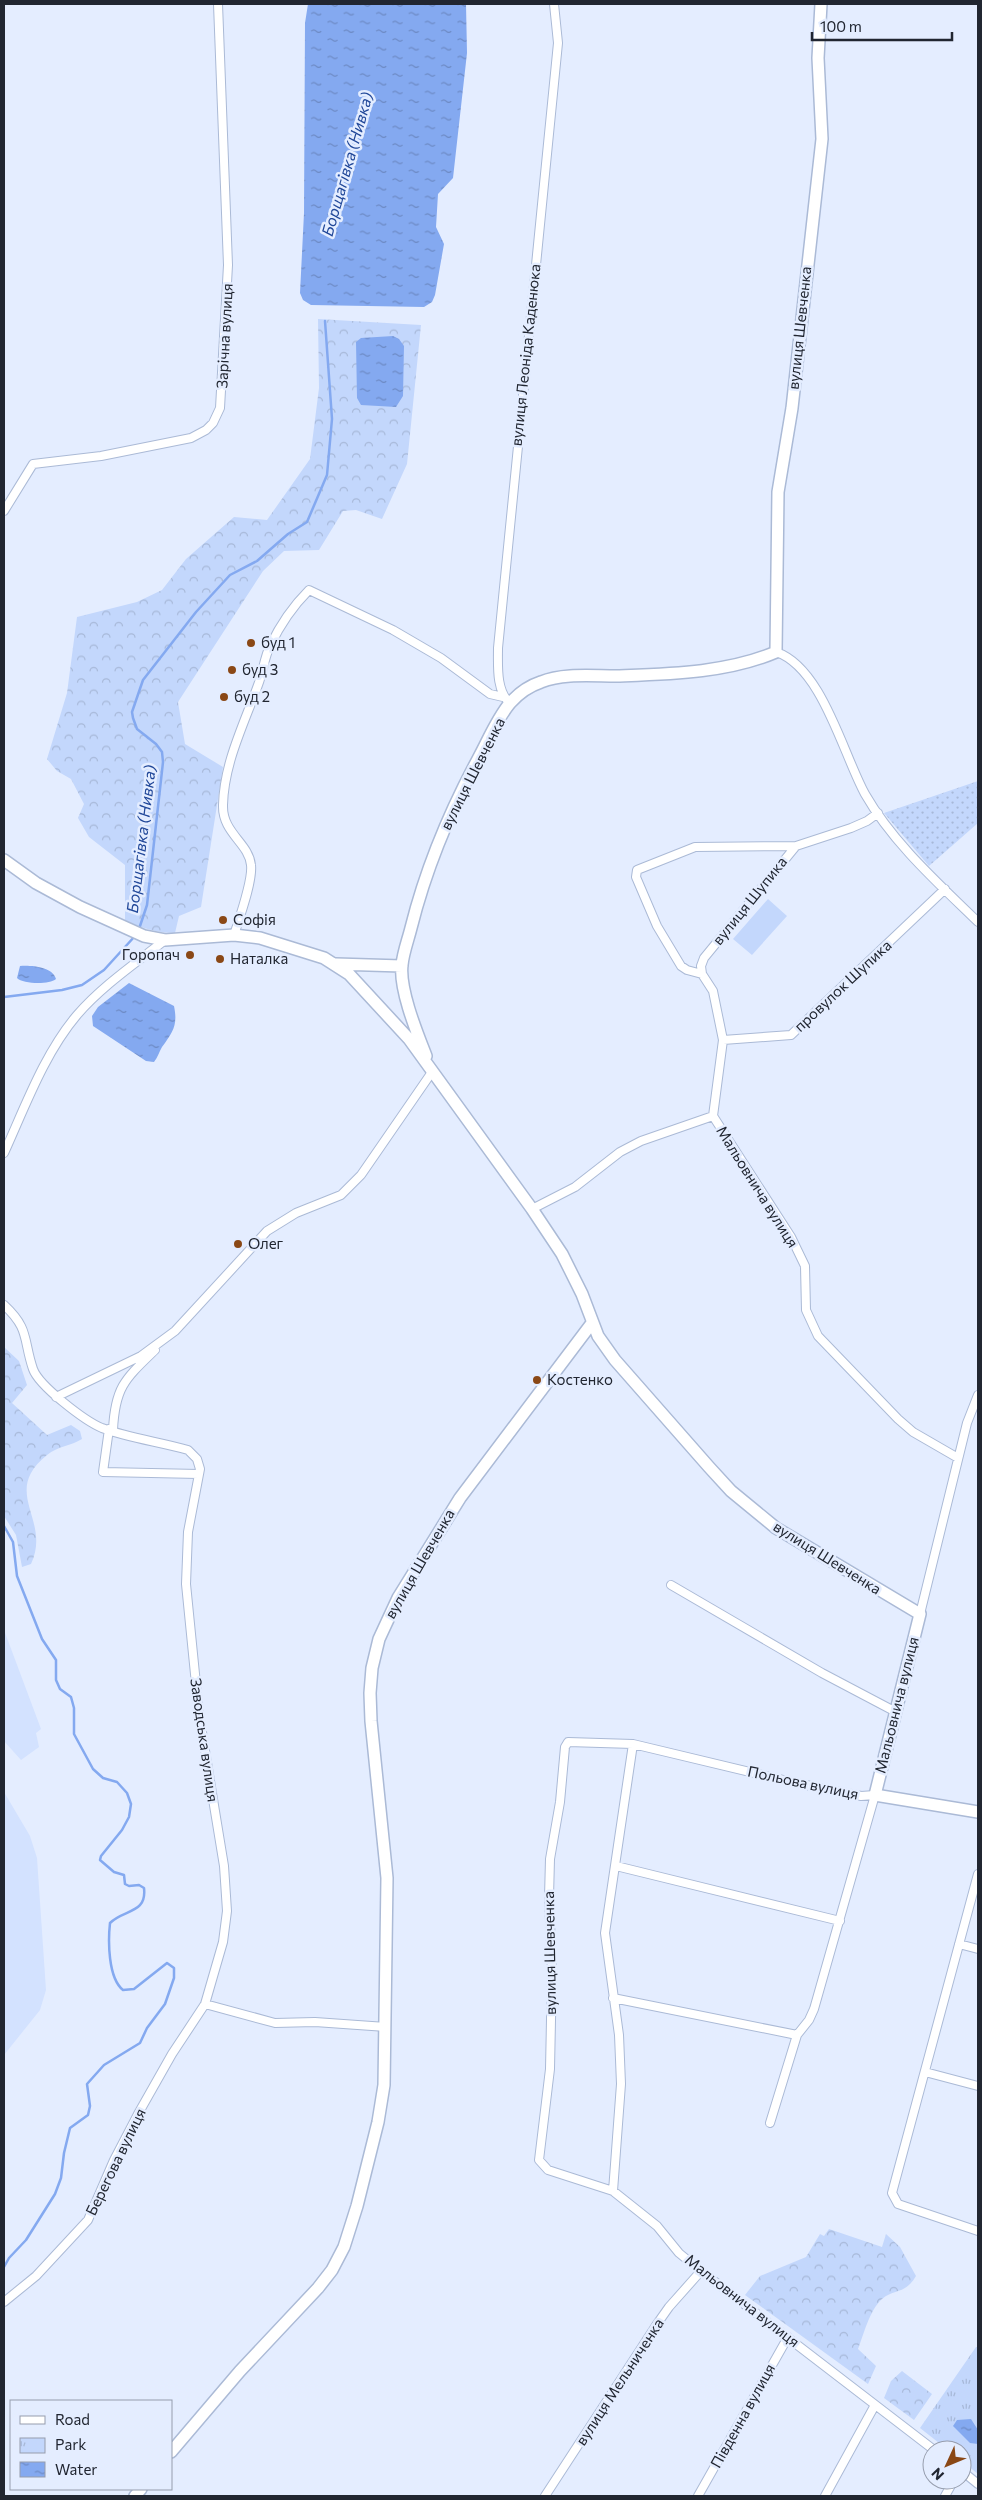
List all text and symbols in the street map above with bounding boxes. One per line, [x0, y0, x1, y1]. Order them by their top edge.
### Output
scale bar [812, 10, 952, 42]
text: 100 m [820, 17, 862, 35]
water label: Борщагівка (Нивка) [317, 90, 376, 238]
street label: вулиця Леоніда Каденюка [506, 263, 544, 447]
street label: вулиця Шевченка [784, 265, 814, 390]
street label: Зарічна вулиця [212, 283, 236, 389]
place label: буд 1 [261, 633, 295, 651]
marker: буд 1 [245, 637, 257, 649]
place label: буд 3 [242, 660, 278, 678]
marker: буд 3 [226, 664, 238, 676]
place label: буд 2 [234, 687, 270, 705]
marker: буд 2 [218, 691, 230, 703]
street label: вулиця Шевченка [436, 714, 508, 833]
water label: Борщагівка (Нивка) [122, 764, 159, 914]
street label: вулиця Шупика [708, 853, 790, 948]
place label: Софія [233, 910, 276, 928]
marker: Софія [217, 914, 229, 926]
street label: провулок Шупика [790, 936, 895, 1035]
place label: Горопач [122, 945, 180, 963]
marker: Горопач [184, 949, 196, 961]
place label: Наталка [230, 949, 288, 967]
marker: Наталка [214, 953, 226, 965]
street label: Мальовнича вулиця [713, 1122, 803, 1251]
place label: Олег [248, 1234, 284, 1252]
marker: Олег [232, 1238, 244, 1250]
place label: Костенко [547, 1370, 613, 1388]
marker: Костенко [531, 1374, 543, 1386]
street label: вулиця Шевченка [380, 1505, 458, 1622]
street label: вулиця Шевченка [770, 1517, 885, 1598]
street label: Мальовнича вулиця [870, 1635, 922, 1775]
street label: Заводська вулиця [187, 1677, 223, 1803]
street label: Польова вулиця [746, 1761, 860, 1803]
street label: вулиця Шевченка [539, 1891, 559, 2015]
street label: Берегова вулиця [81, 2105, 149, 2218]
street label: Мальовнича вулиця [682, 2250, 803, 2350]
street label: вулиця Мельниченка [571, 2315, 667, 2448]
street label: Південна вулиця [706, 2360, 778, 2471]
legend [10, 2400, 172, 2490]
text: Road [55, 2410, 90, 2428]
text: Park [55, 2435, 86, 2453]
north arrow [922, 2440, 972, 2490]
text: Water [55, 2460, 97, 2478]
text: N [928, 2465, 947, 2484]

